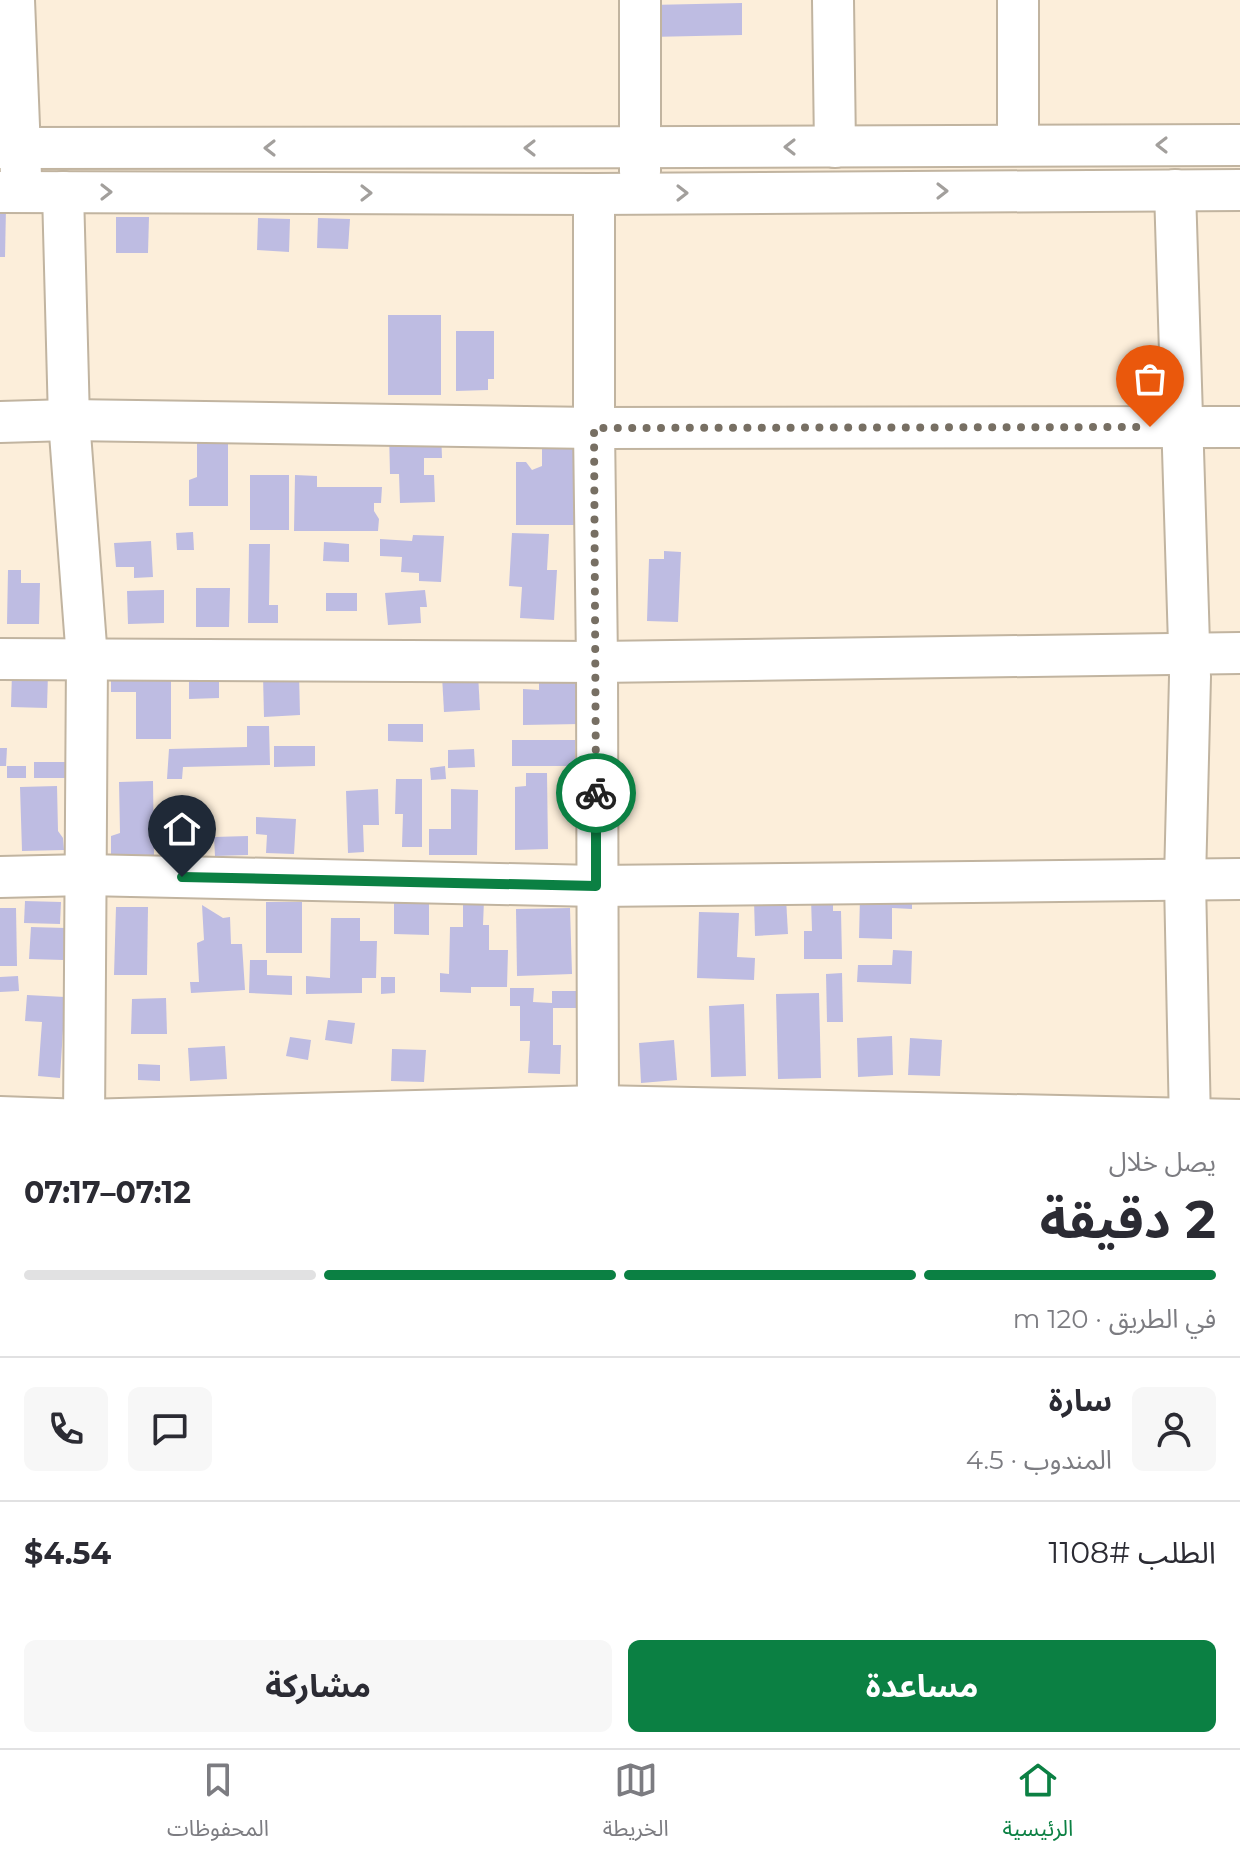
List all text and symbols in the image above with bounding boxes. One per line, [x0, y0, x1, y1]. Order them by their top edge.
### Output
one-way arrow [1155, 136, 1168, 154]
one-way arrow [783, 138, 796, 156]
one-way arrow [263, 139, 276, 157]
one-way arrow [523, 139, 536, 157]
one-way arrow [100, 183, 113, 201]
one-way arrow [936, 183, 949, 200]
one-way arrow [676, 184, 689, 202]
one-way arrow [360, 185, 373, 202]
pin [1116, 345, 1184, 427]
icon: bag [1128, 357, 1172, 401]
courier [556, 753, 636, 833]
icon: bike [574, 771, 618, 815]
pin [148, 795, 216, 877]
icon: home [160, 807, 204, 851]
text: يصل خلال [1109, 1146, 1216, 1178]
text: 07:12–07:17 [24, 1174, 191, 1211]
text: 2 دقيقة [1040, 1188, 1216, 1251]
text: في الطريق · 120 m [1013, 1303, 1216, 1335]
text: سارة [1049, 1382, 1112, 1419]
button: phone [24, 1387, 108, 1471]
button: chat [128, 1387, 212, 1471]
button: person [1132, 1387, 1216, 1471]
text: المندوب · 4.5 [966, 1444, 1112, 1476]
text: الطلب #1108 [1049, 1534, 1216, 1571]
text: $4.54 [24, 1535, 111, 1572]
button: مشاركة [24, 1640, 612, 1732]
button: مساعدة [628, 1640, 1216, 1732]
tab: المحفوظات [167, 1758, 269, 1852]
tab: الخريطة [603, 1758, 669, 1852]
tab: الرئيسية [1002, 1758, 1073, 1852]

